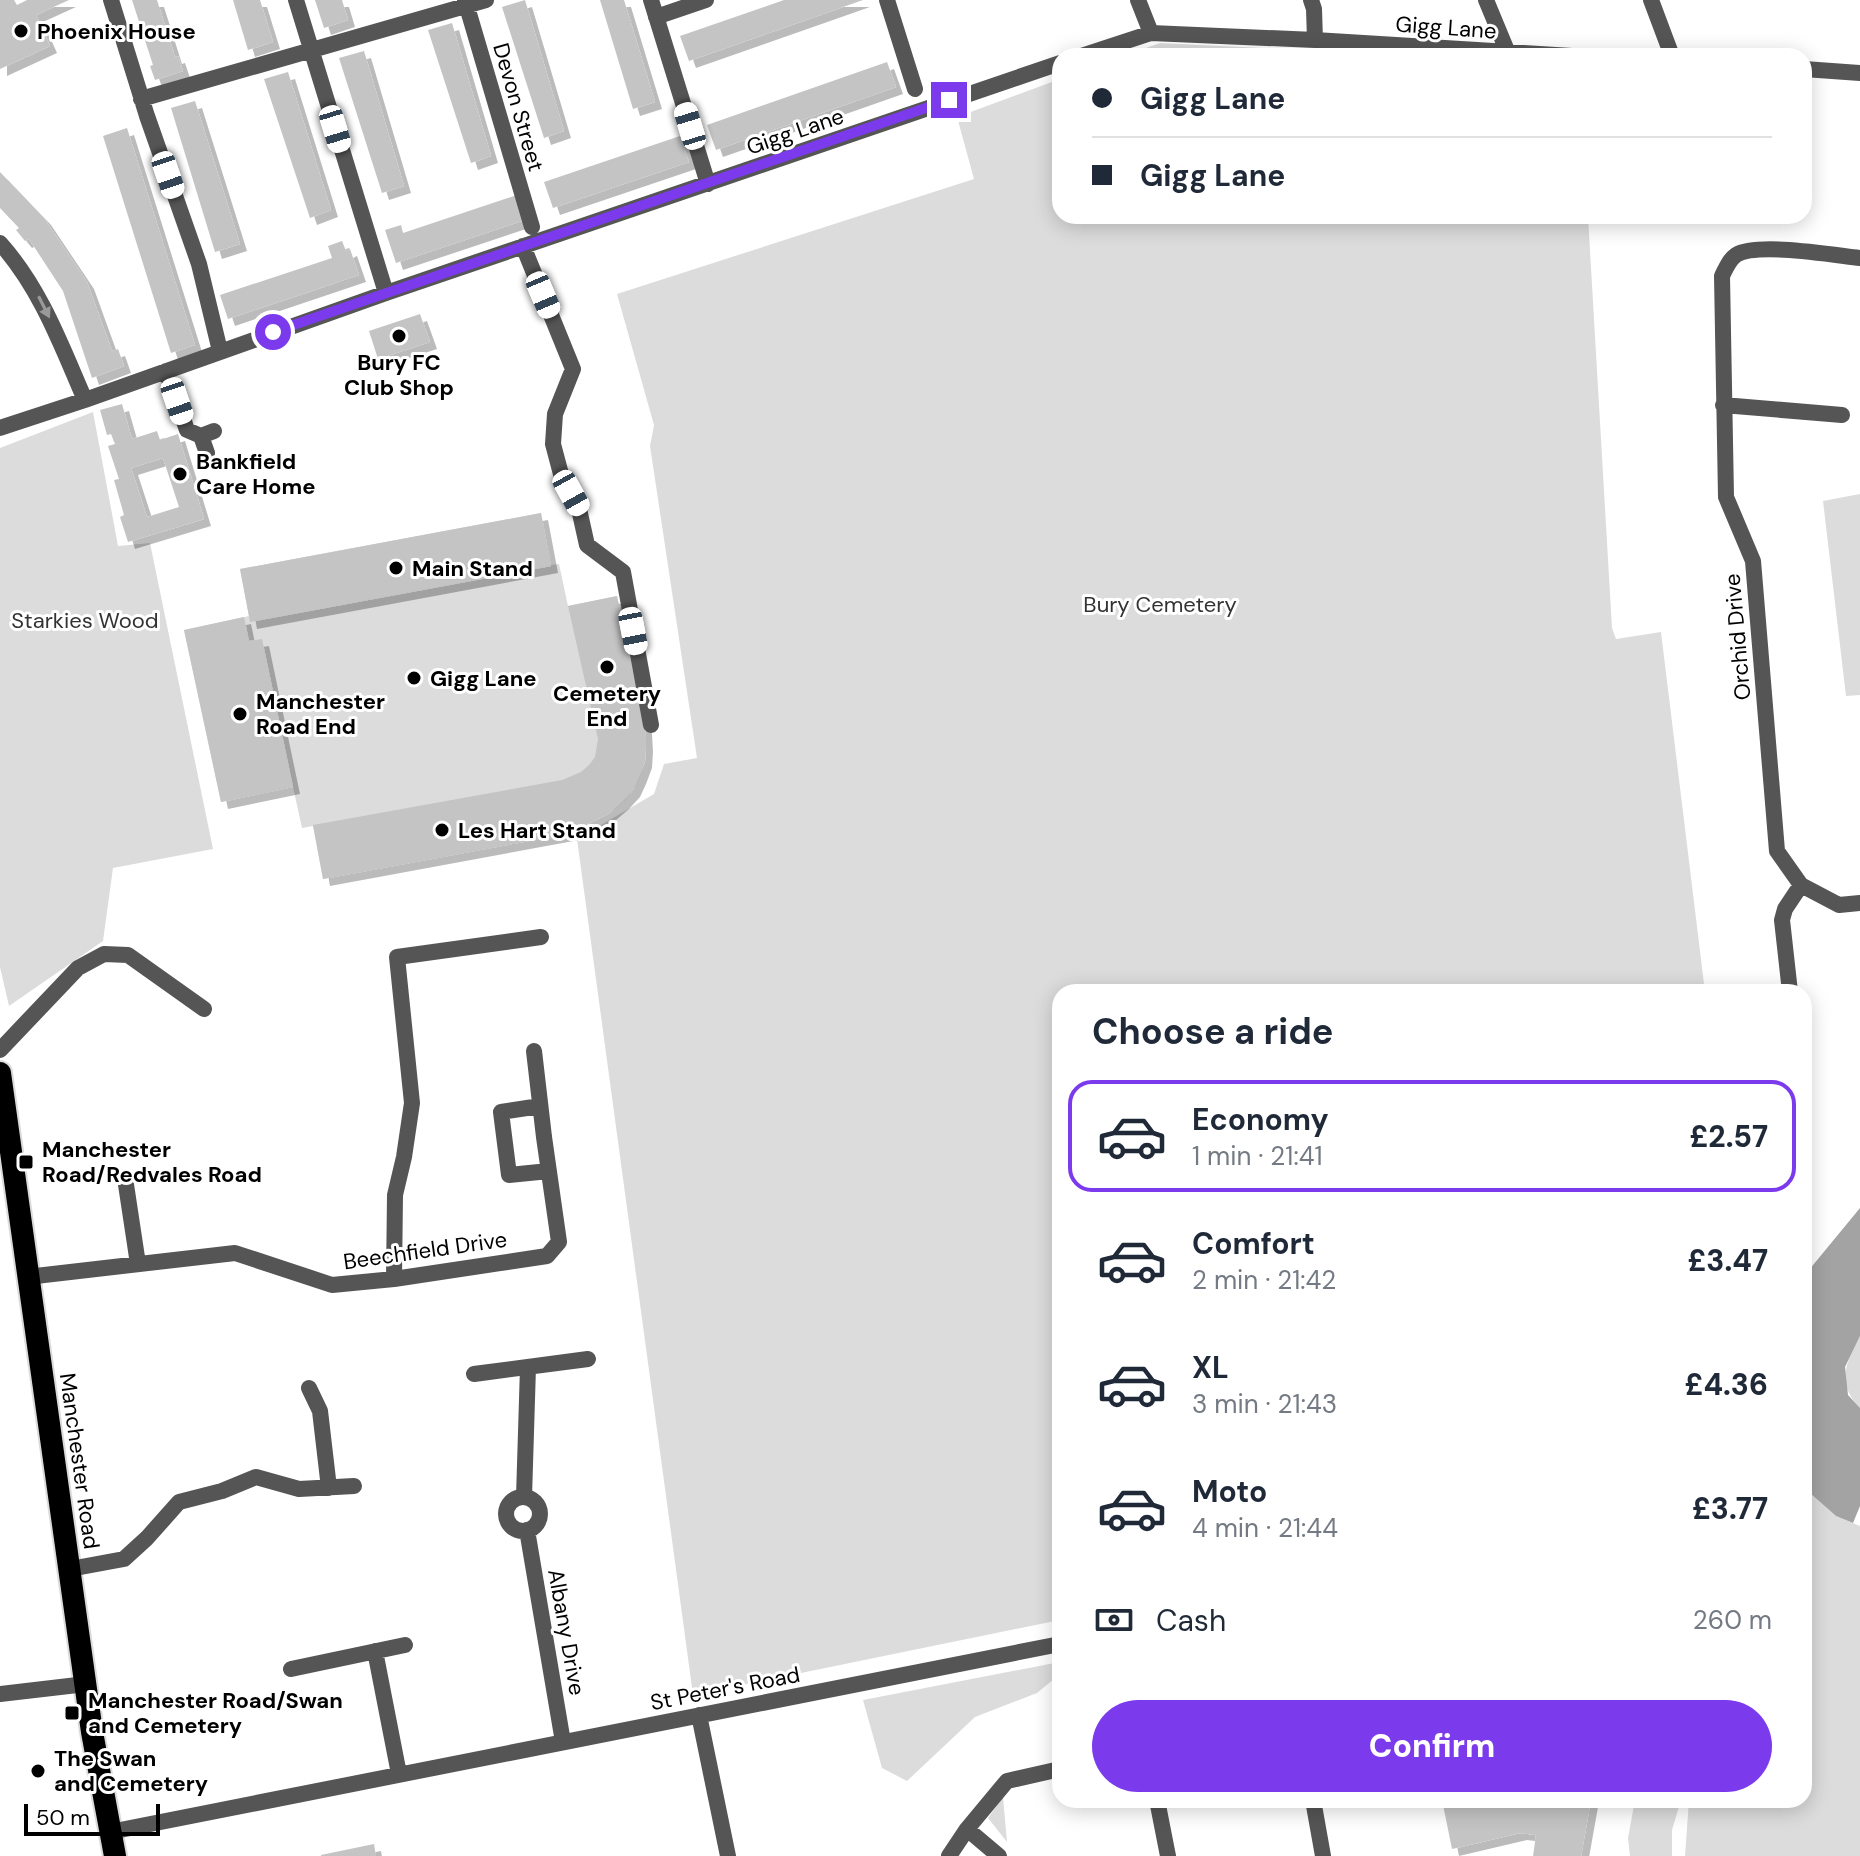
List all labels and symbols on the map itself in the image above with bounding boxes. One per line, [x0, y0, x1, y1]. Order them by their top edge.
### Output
street label: Gigg Lane [1395, 10, 1497, 45]
place label: Phoenix House [37, 17, 196, 46]
marker: Phoenix House [12, 22, 30, 40]
street label: Devon Street [486, 40, 551, 175]
route end [931, 82, 967, 118]
car [672, 100, 708, 152]
street label: Gigg Lane [743, 101, 848, 162]
car [317, 103, 353, 155]
car [149, 148, 187, 202]
car [523, 268, 563, 322]
one-way arrow [37, 296, 51, 319]
route start [255, 314, 291, 350]
marker: Bury FC Club Shop [390, 327, 408, 345]
place label: Bury FC Club Shop [344, 348, 454, 402]
car [158, 374, 196, 428]
place label: Bankfield Care Home [196, 447, 315, 501]
marker: Bankfield Care Home [171, 465, 189, 483]
car [549, 466, 593, 520]
place label: Main Stand [412, 554, 533, 583]
marker: Main Stand [387, 559, 405, 577]
street label: Orchid Drive [1718, 572, 1757, 701]
park label: Bury Cemetery [1083, 590, 1237, 619]
car [617, 605, 649, 657]
park label: Starkies Wood [11, 606, 159, 635]
marker: Cemetery End [598, 658, 616, 676]
place label: Gigg Lane [430, 664, 537, 693]
marker: Gigg Lane [405, 669, 423, 687]
place label: Cemetery End [553, 679, 661, 733]
place label: Manchester Road End [256, 687, 385, 741]
marker: Manchester Road End [231, 705, 249, 723]
place label: Les Hart Stand [458, 816, 616, 845]
marker: Les Hart Stand [433, 821, 451, 839]
place label: Manchester Road/Redvales Road [42, 1135, 262, 1189]
marker: Manchester Road/Redvales Road [17, 1153, 35, 1171]
street label: Beechfield Drive [341, 1225, 509, 1276]
street label: Manchester Road [53, 1371, 106, 1551]
street label: Albany Drive [541, 1567, 592, 1698]
street label: St Peter's Road [648, 1660, 802, 1717]
place label: Manchester Road/Swan and Cemetery [88, 1686, 343, 1740]
marker: Manchester Road/Swan and Cemetery [63, 1704, 81, 1722]
place label: The Swan and Cemetery [54, 1744, 208, 1798]
marker: The Swan and Cemetery [29, 1762, 47, 1780]
scale bar [24, 1800, 160, 1836]

